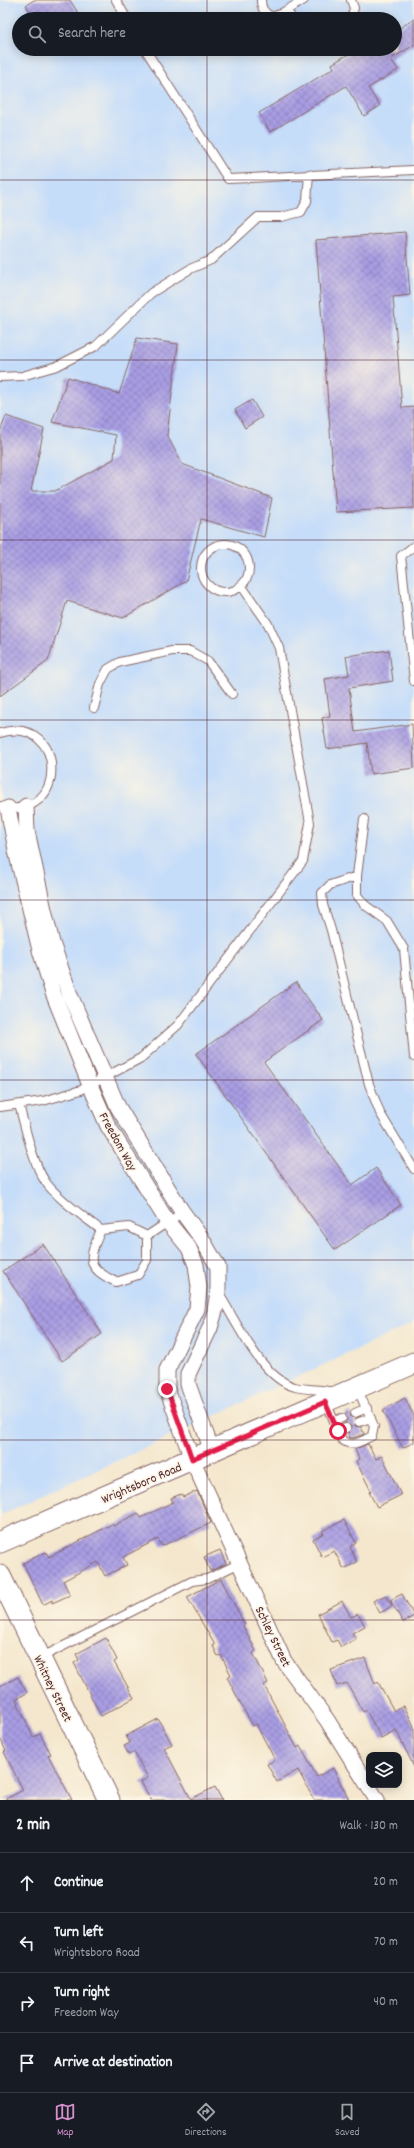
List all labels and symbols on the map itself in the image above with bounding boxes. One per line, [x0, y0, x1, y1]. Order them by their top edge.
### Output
street label: Freedom Way [93, 1109, 141, 1176]
route end [158, 1380, 176, 1398]
route start [329, 1422, 347, 1440]
street label: Wrightsboro Road [99, 1459, 185, 1510]
street label: Schley Street [249, 1603, 295, 1671]
street label: Whitney Street [27, 1653, 76, 1726]

